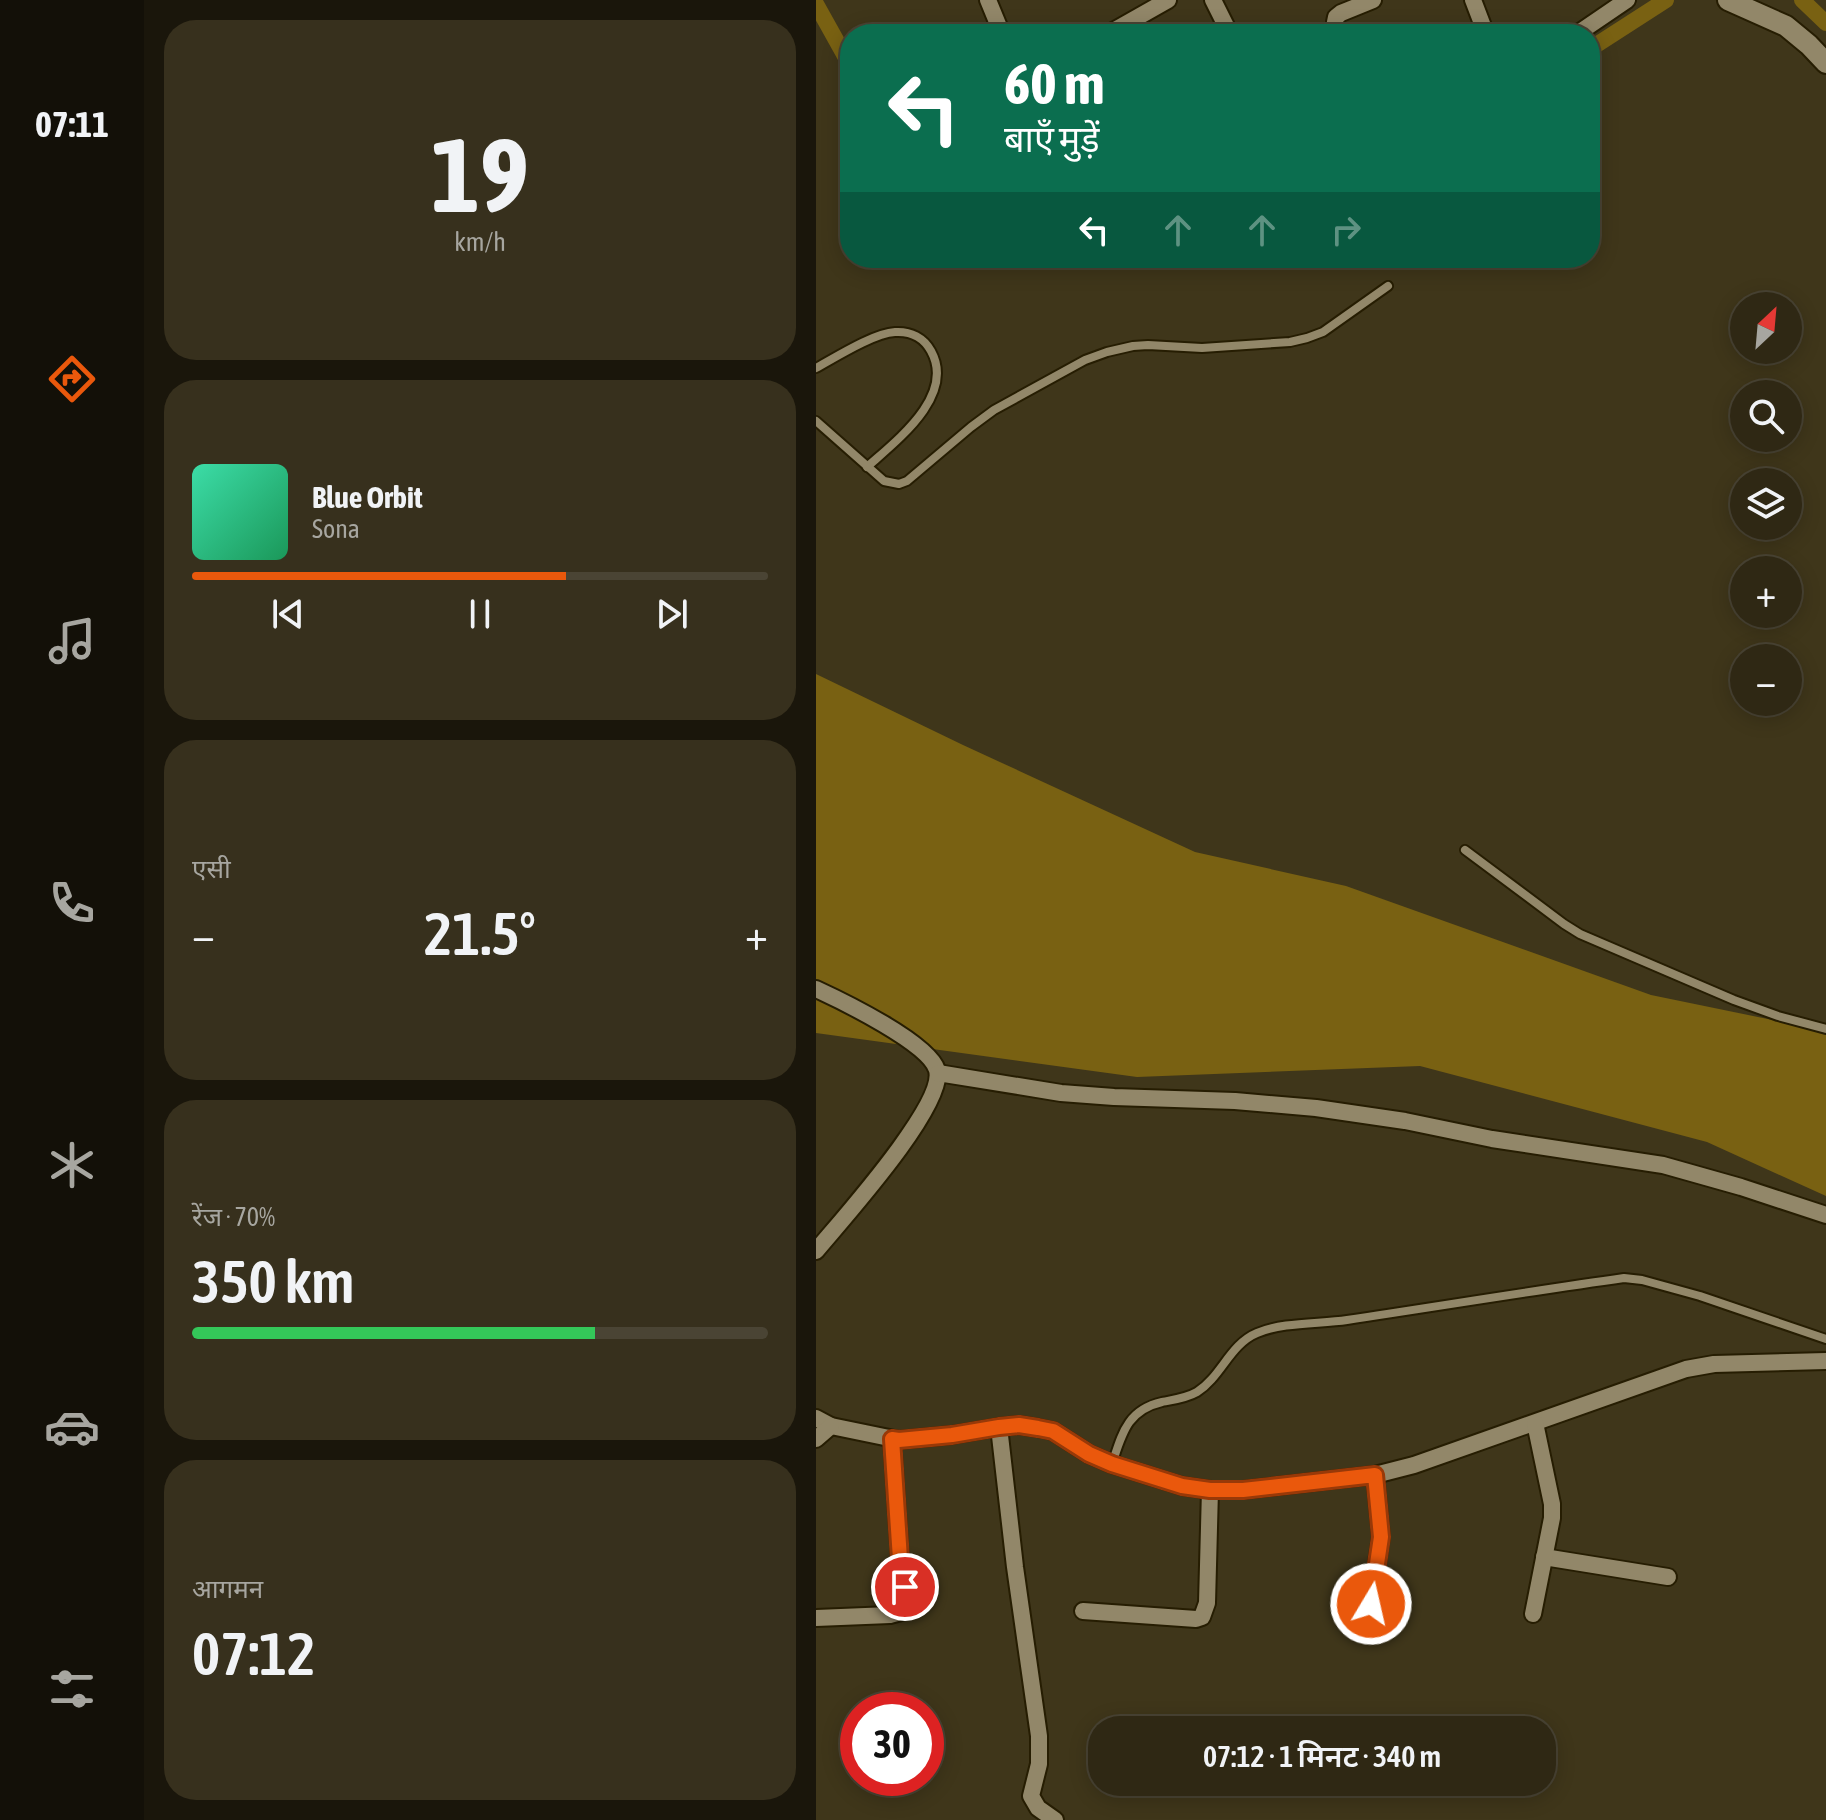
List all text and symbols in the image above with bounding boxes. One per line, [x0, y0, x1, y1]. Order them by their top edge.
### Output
text: 60 m [1004, 52, 1105, 116]
icon: left [872, 56, 976, 160]
text: 07:11 [35, 103, 109, 145]
text: 19 [431, 115, 529, 234]
text: बाएँ मुड़ें [1004, 118, 1100, 160]
icon: left [1072, 208, 1116, 252]
icon: ahead [1156, 208, 1200, 252]
icon: ahead [1240, 208, 1284, 252]
icon: right [1324, 208, 1368, 252]
text: km/h [454, 227, 506, 257]
north arrow [1730, 292, 1802, 364]
map controls [1730, 292, 1802, 716]
icon: directions [44, 351, 100, 407]
button: search [1730, 380, 1802, 452]
button: layers [1730, 468, 1802, 540]
text: Blue Orbit [312, 480, 423, 514]
text: Sona [312, 514, 360, 544]
button: + [1730, 556, 1802, 628]
icon: previous [266, 592, 310, 636]
icon: pause [458, 592, 502, 636]
icon: next [650, 592, 694, 636]
icon: music [44, 613, 100, 669]
button: − [1730, 644, 1802, 716]
text: एसी [192, 854, 231, 884]
icon: phone [44, 875, 100, 931]
text: 21.5° [424, 899, 536, 968]
text: − [192, 909, 215, 959]
text: + [745, 909, 768, 959]
icon: climate [44, 1137, 100, 1193]
text: रेंज · 70% [192, 1202, 275, 1232]
text: 350 km [192, 1247, 354, 1316]
icon: car [44, 1399, 100, 1455]
pin [871, 1553, 939, 1621]
position arrow [1329, 1562, 1413, 1646]
icon: arrive [883, 1565, 927, 1609]
text: आगमन [192, 1574, 263, 1604]
text: 07:12 [192, 1619, 315, 1688]
icon: filters [44, 1661, 100, 1717]
speed limit sign: 30 [840, 1692, 944, 1796]
text: 07:12 · 1 मिनट · 340 m [1203, 1739, 1441, 1773]

